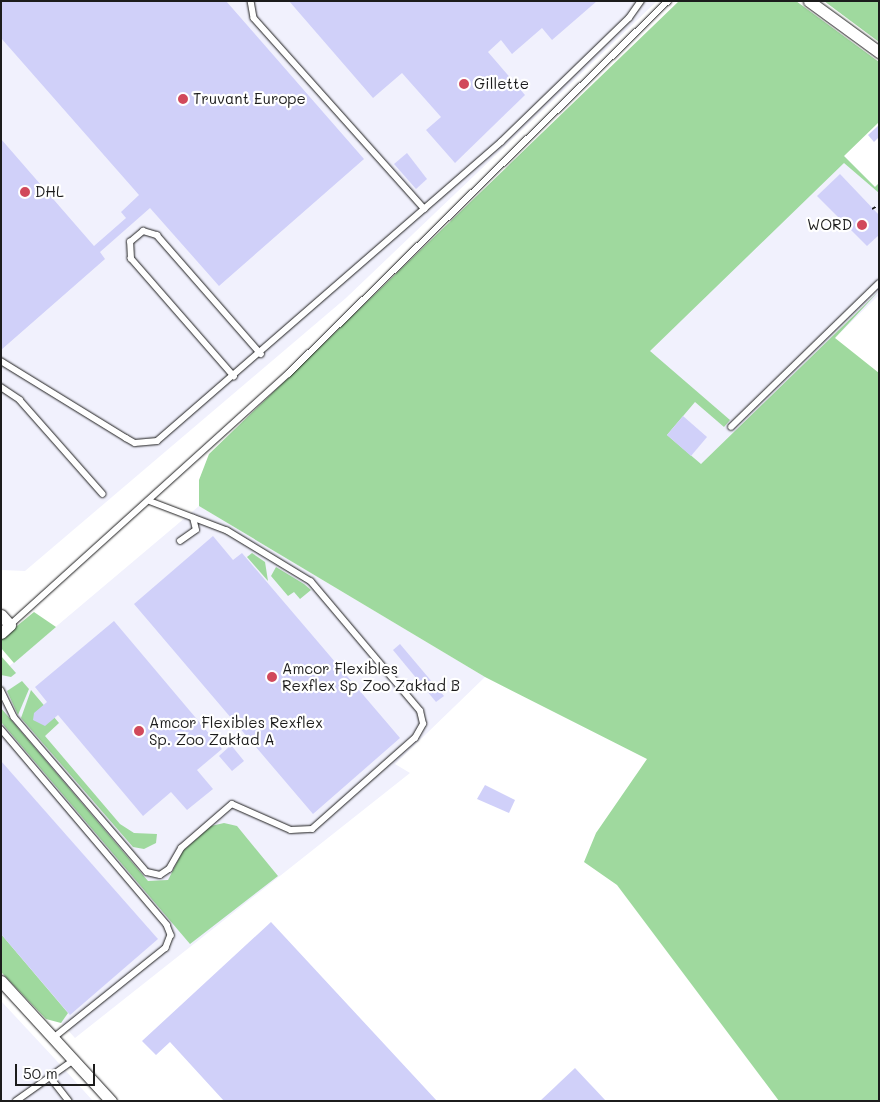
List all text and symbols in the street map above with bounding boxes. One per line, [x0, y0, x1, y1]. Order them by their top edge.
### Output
place label: Gillette [474, 75, 529, 93]
marker: Gillette [458, 78, 470, 90]
place label: Truvant Europe [193, 90, 306, 108]
marker: Truvant Europe [177, 93, 189, 105]
place label: DHL [35, 183, 64, 201]
marker: DHL [19, 186, 31, 198]
place label: WORD [807, 216, 852, 234]
marker: WORD [856, 219, 868, 231]
place label: Amcor Flexibles Rexflex Sp Zoo Zakład B [282, 659, 460, 694]
marker: Amcor Flexibles Rexflex Sp Zoo Zakład B [266, 671, 278, 683]
place label: Amcor Flexibles Rexflex Sp. Zoo Zakład A [149, 713, 323, 748]
marker: Amcor Flexibles Rexflex Sp. Zoo Zakład A [133, 725, 145, 737]
scale bar [18, 1054, 98, 1086]
text: 50 m [23, 1063, 58, 1083]

